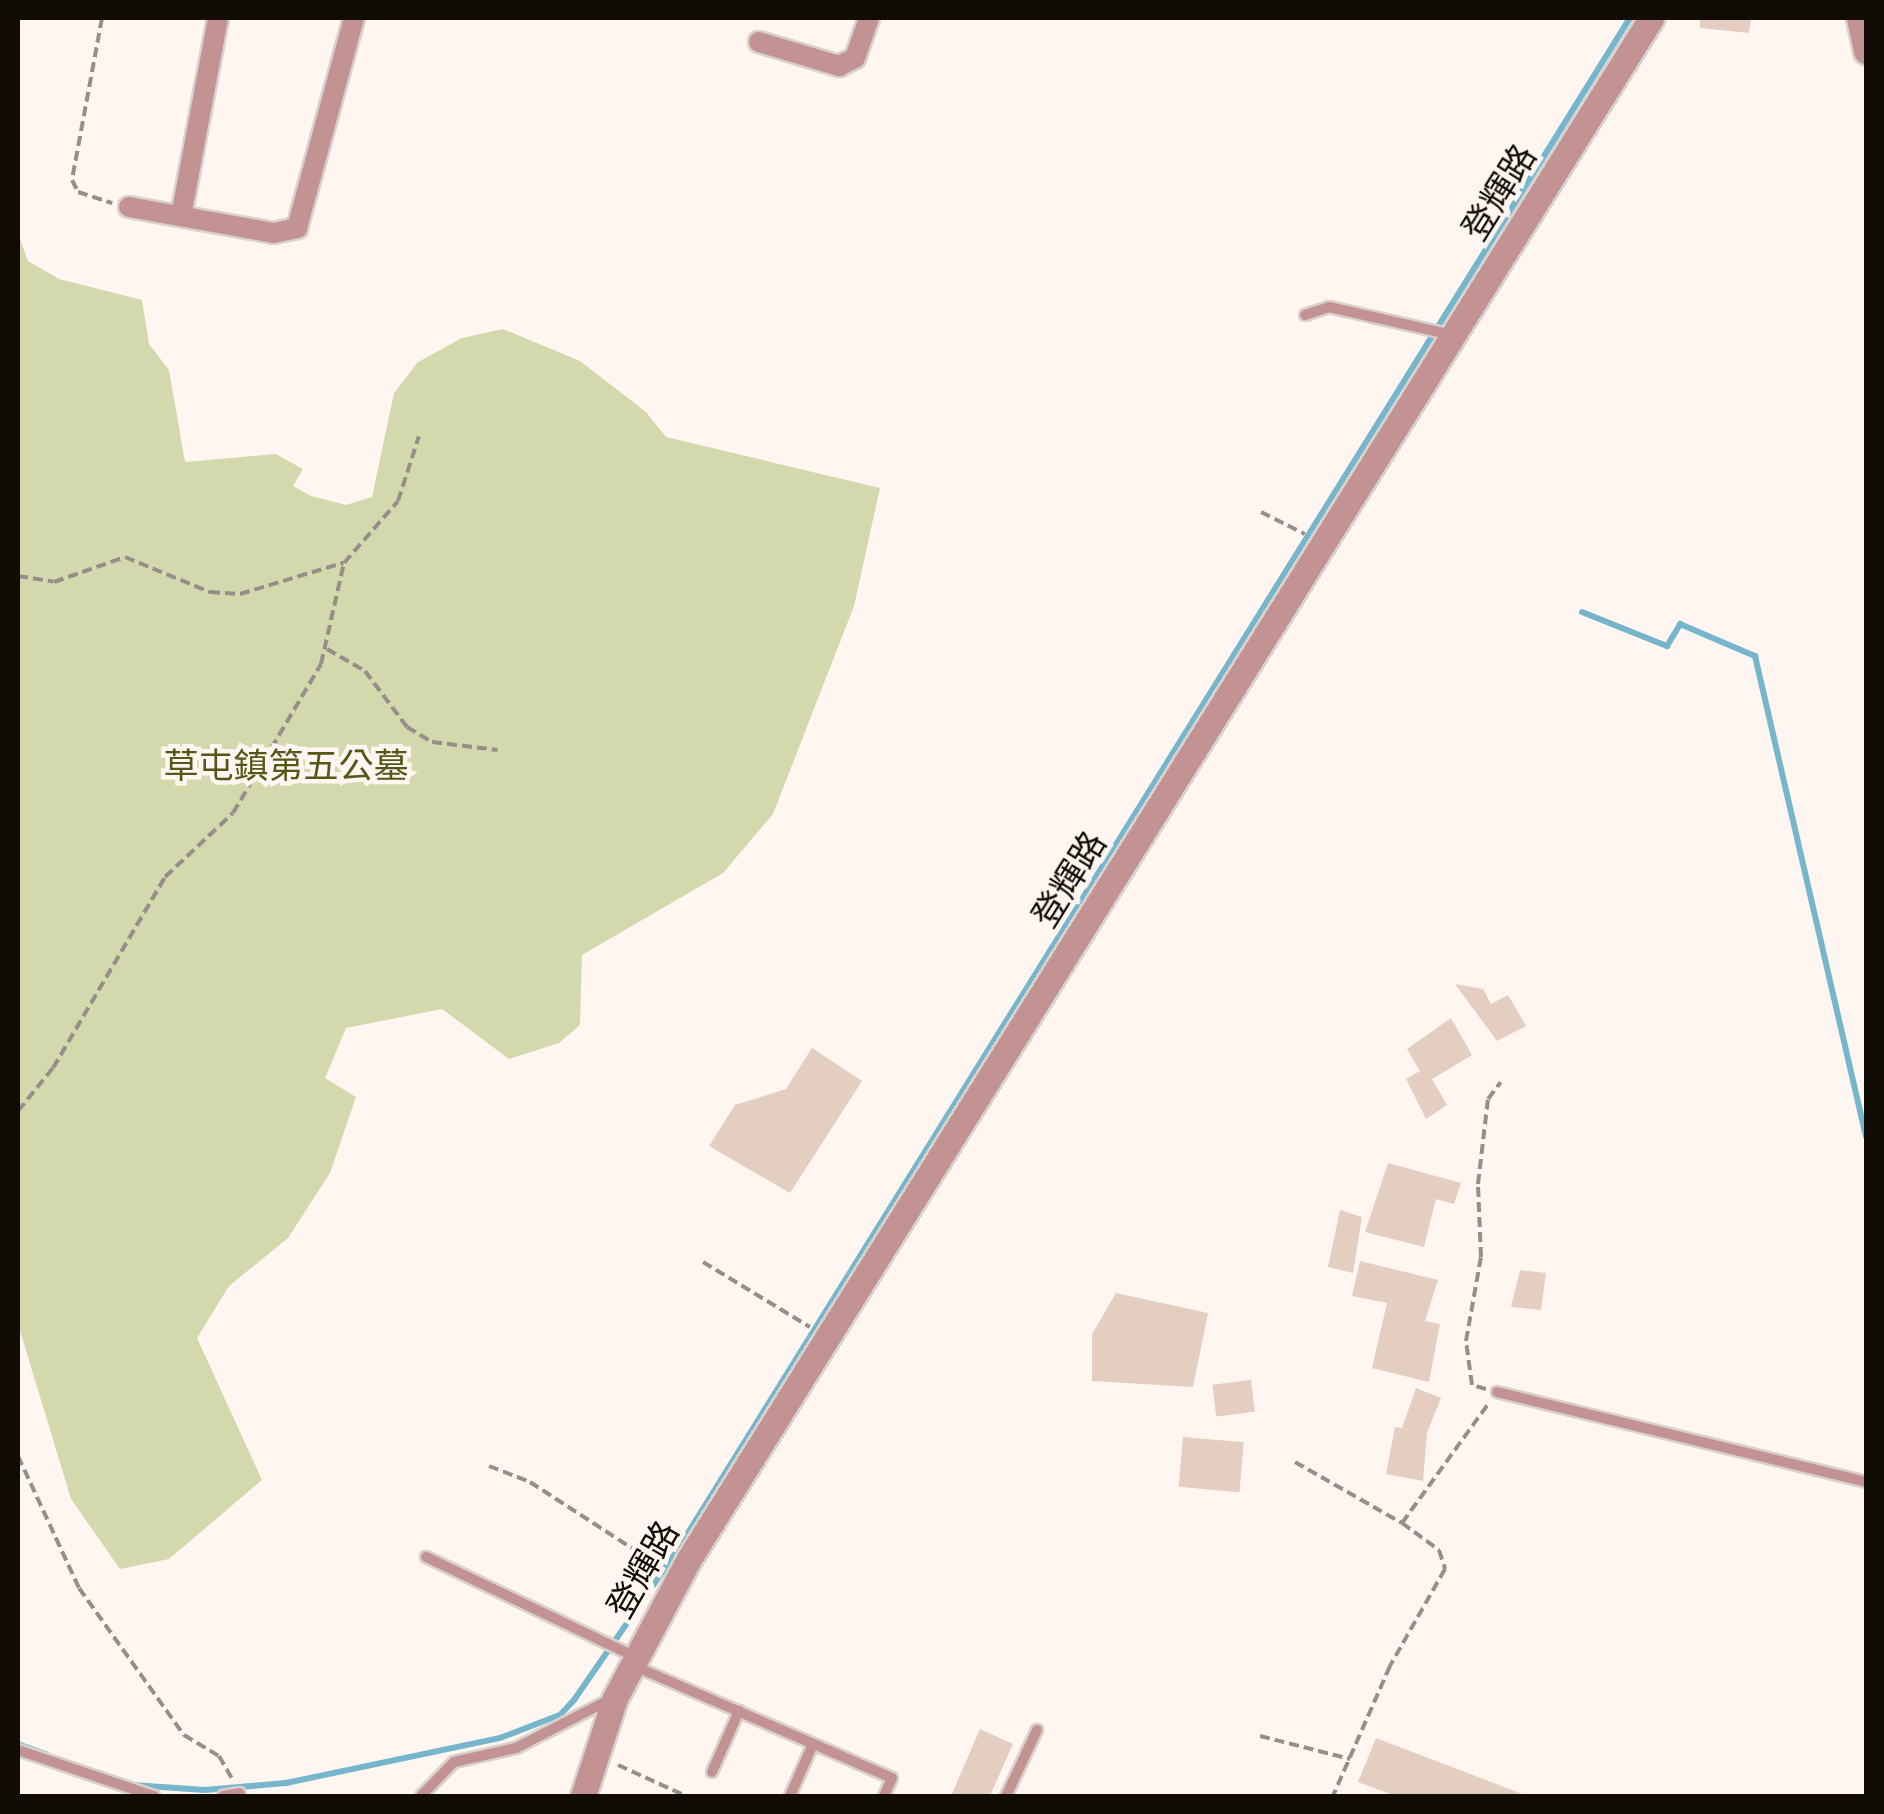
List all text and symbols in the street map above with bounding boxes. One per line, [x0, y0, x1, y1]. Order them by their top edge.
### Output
street label: 登輝路 [1454, 137, 1546, 249]
park label: 草屯鎮第五公墓 [164, 746, 408, 788]
street label: 登輝路 [1024, 824, 1116, 936]
street label: 登輝路 [600, 1514, 688, 1626]

